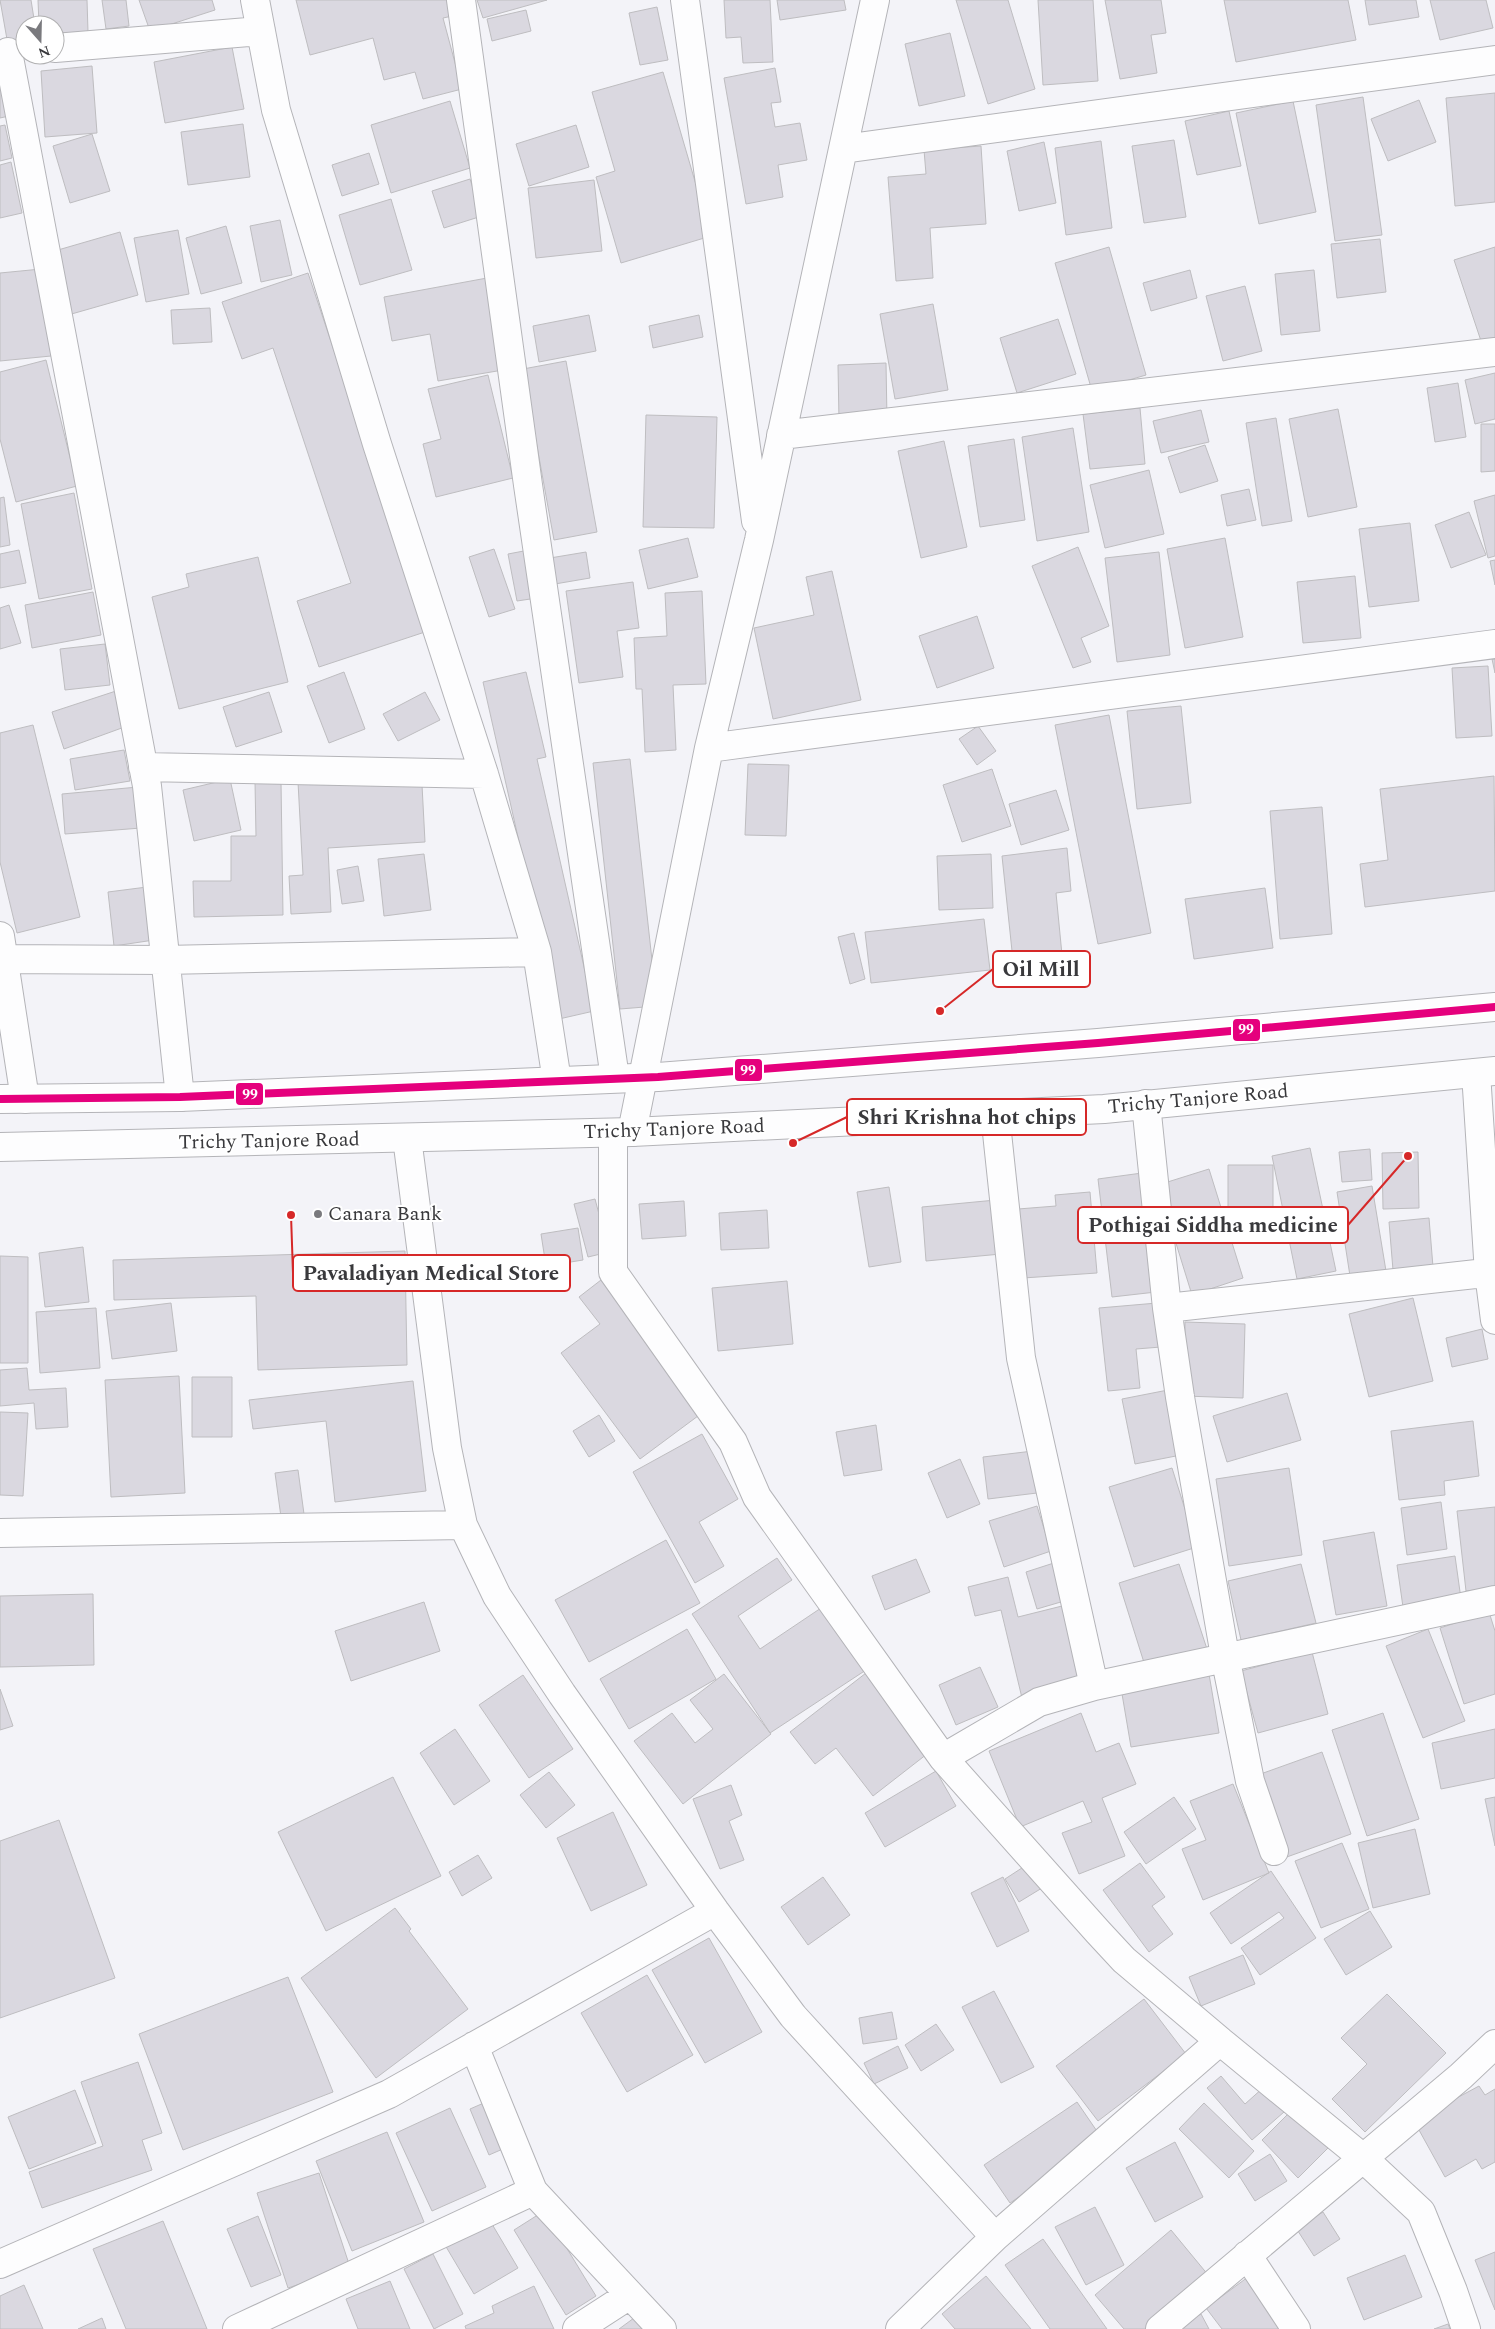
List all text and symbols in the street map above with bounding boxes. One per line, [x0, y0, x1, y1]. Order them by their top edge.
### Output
north arrow [15, 15, 65, 65]
text: N [35, 40, 53, 64]
callout: Oil Mill [993, 951, 1090, 987]
text: Oil Mill [1002, 954, 1080, 986]
line badge: 99 [1232, 1018, 1261, 1042]
text: 99 [1238, 1019, 1254, 1040]
line badge: 99 [734, 1058, 763, 1082]
text: 99 [740, 1060, 756, 1081]
street label: Trichy Tanjore Road [1106, 1076, 1290, 1122]
line badge: 99 [235, 1082, 264, 1106]
text: 99 [242, 1084, 258, 1105]
callout: Shri Krishna hot chips [847, 1099, 1086, 1135]
text: Shri Krishna hot chips [858, 1102, 1076, 1134]
street label: Trichy Tanjore Road [583, 1111, 765, 1147]
street label: Trichy Tanjore Road [178, 1124, 360, 1158]
place label: Canara Bank [328, 1199, 442, 1229]
callout: Pothigai Siddha medicine [1078, 1207, 1348, 1243]
marker: Canara Bank [312, 1208, 324, 1220]
text: Pothigai Siddha medicine [1088, 1210, 1338, 1242]
callout: Pavaladiyan Medical Store [293, 1255, 570, 1291]
text: Pavaladiyan Medical Store [303, 1258, 559, 1290]

